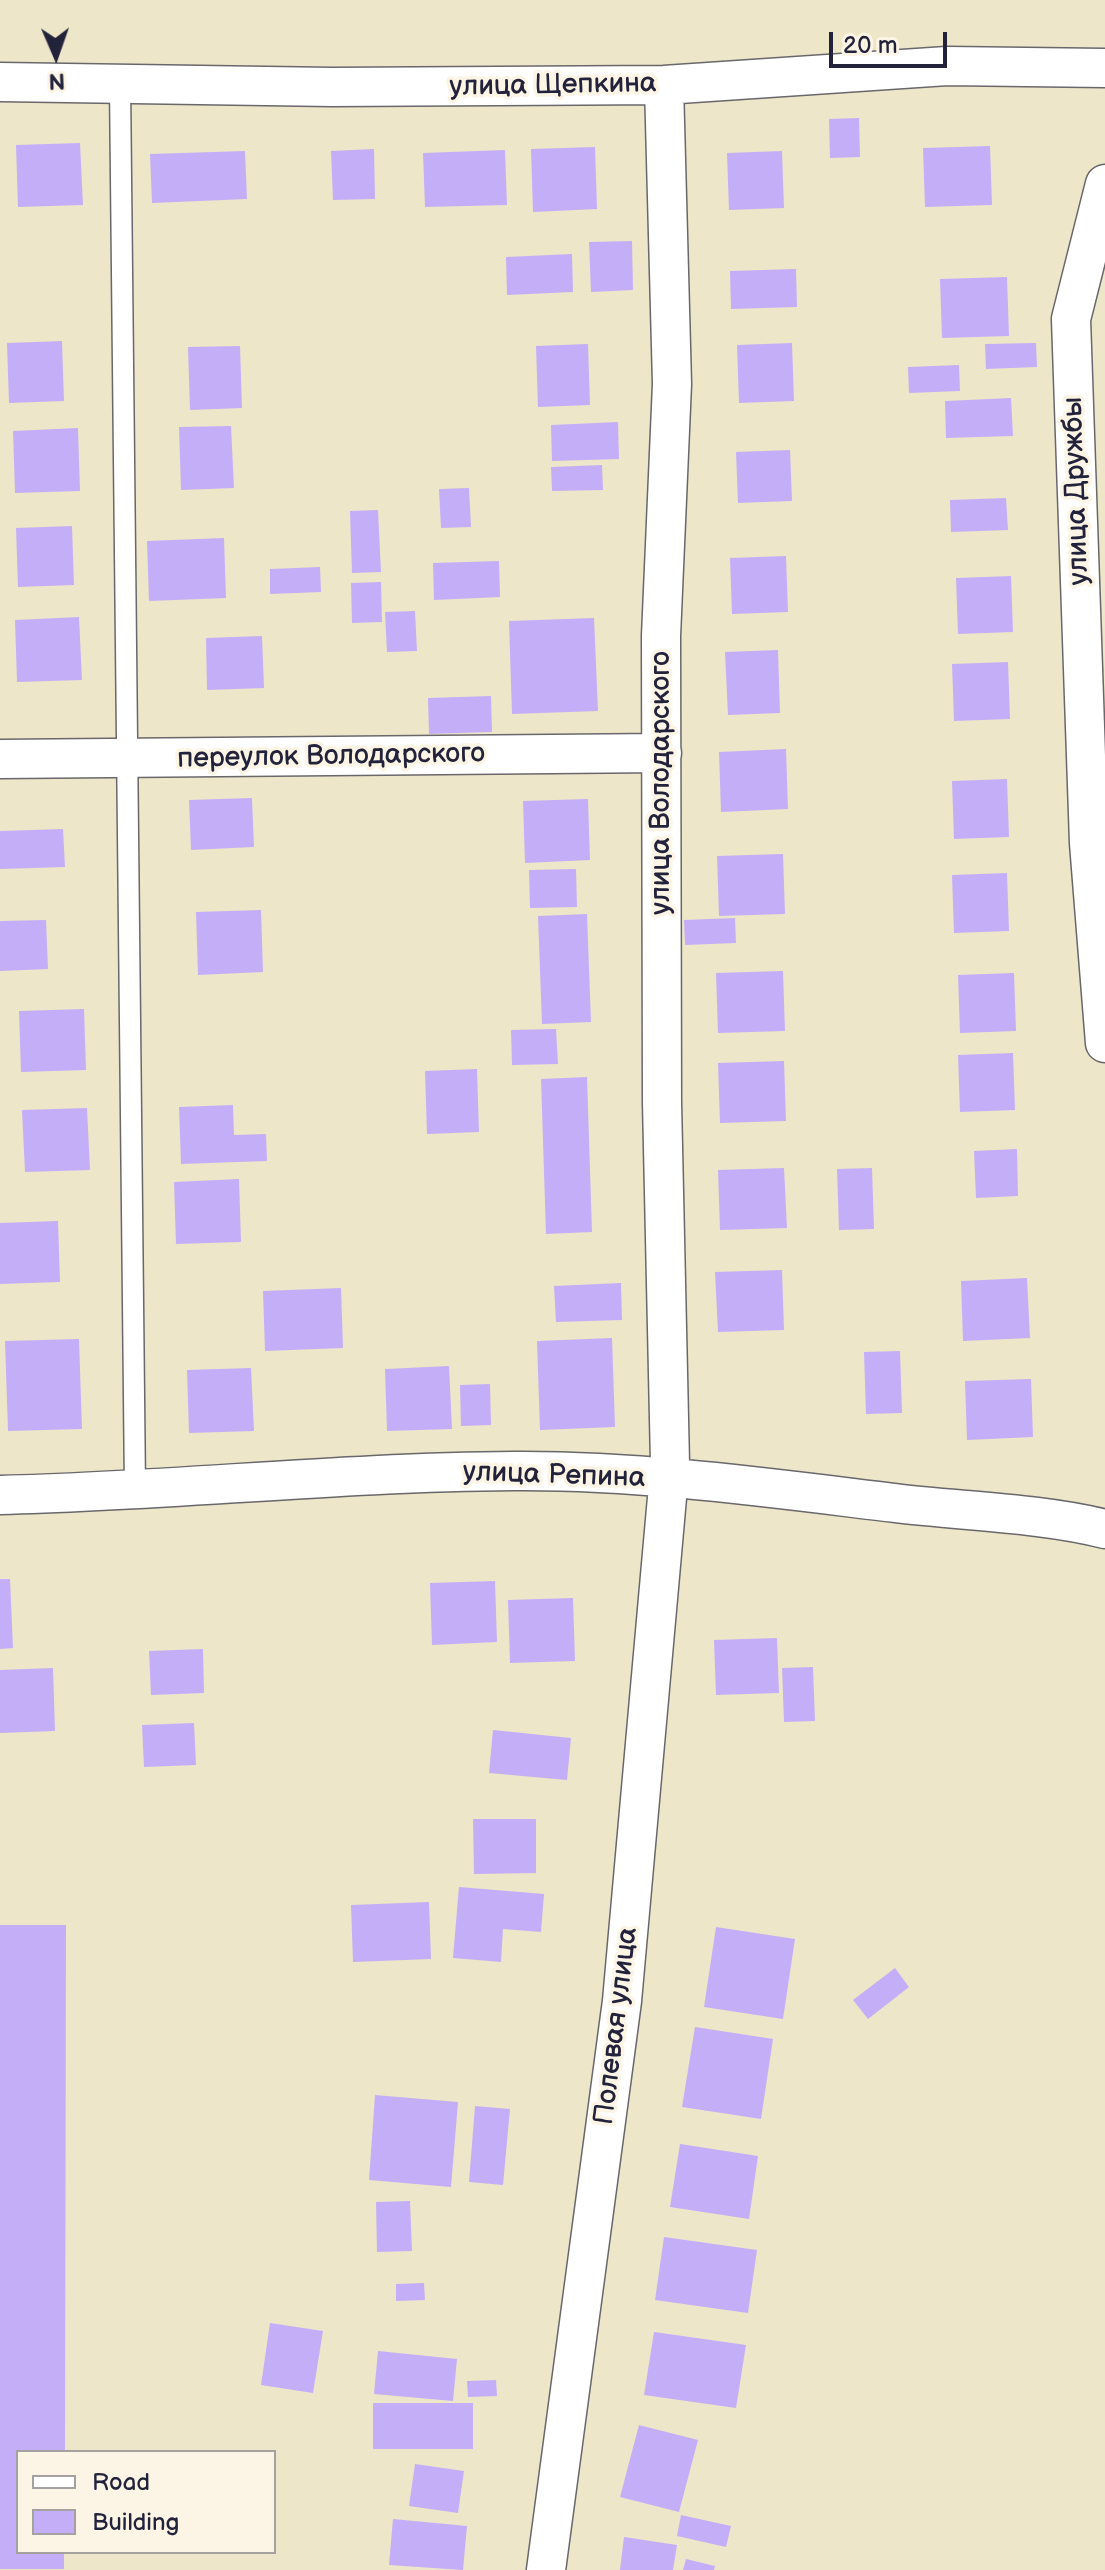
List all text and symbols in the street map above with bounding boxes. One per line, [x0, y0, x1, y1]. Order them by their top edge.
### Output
north arrow [16, 16, 96, 96]
scale bar [833, 16, 951, 66]
text: 20 m [843, 31, 898, 60]
text: N [48, 67, 66, 94]
street label: улица Щепкина [449, 67, 657, 105]
street label: улица Дружбы [1057, 396, 1097, 586]
street label: улица Володарского [645, 651, 679, 915]
street label: переулок Володарского [177, 738, 485, 776]
street label: улица Репина [462, 1456, 646, 1496]
street label: Полевая улица [588, 1925, 646, 2127]
legend [16, 2450, 276, 2554]
text: Road [92, 2468, 150, 2497]
text: Building [92, 2508, 179, 2537]

